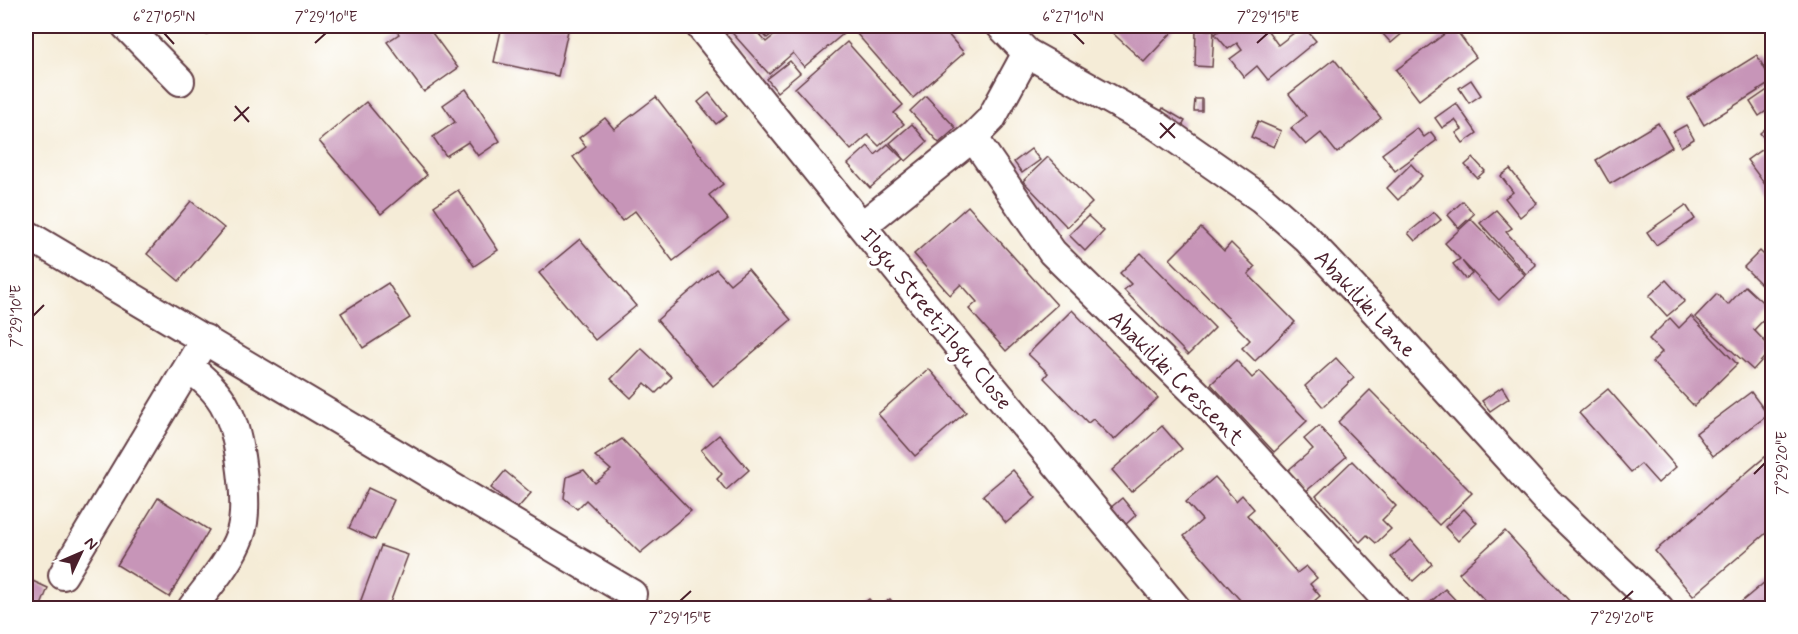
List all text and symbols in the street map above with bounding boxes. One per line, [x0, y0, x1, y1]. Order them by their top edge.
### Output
text: 6°27'05"N [133, 8, 195, 28]
text: 7°29'10"E [294, 8, 358, 28]
text: 6°27'10"N [1042, 8, 1104, 28]
text: 7°29'15"E [1237, 8, 1300, 28]
street label: Ilogu Street;Ilogu Close [851, 222, 1018, 418]
street label: Abakiliki Lane [1307, 245, 1422, 364]
text: 7°29'10"E [7, 284, 27, 348]
street label: Abakiliki Crescent [1102, 305, 1249, 452]
text: 7°29'20"E [1773, 431, 1793, 495]
north arrow [51, 523, 111, 583]
text: N [79, 532, 102, 555]
text: 7°29'15"E [649, 609, 712, 629]
text: 7°29'20"E [1590, 609, 1654, 629]

